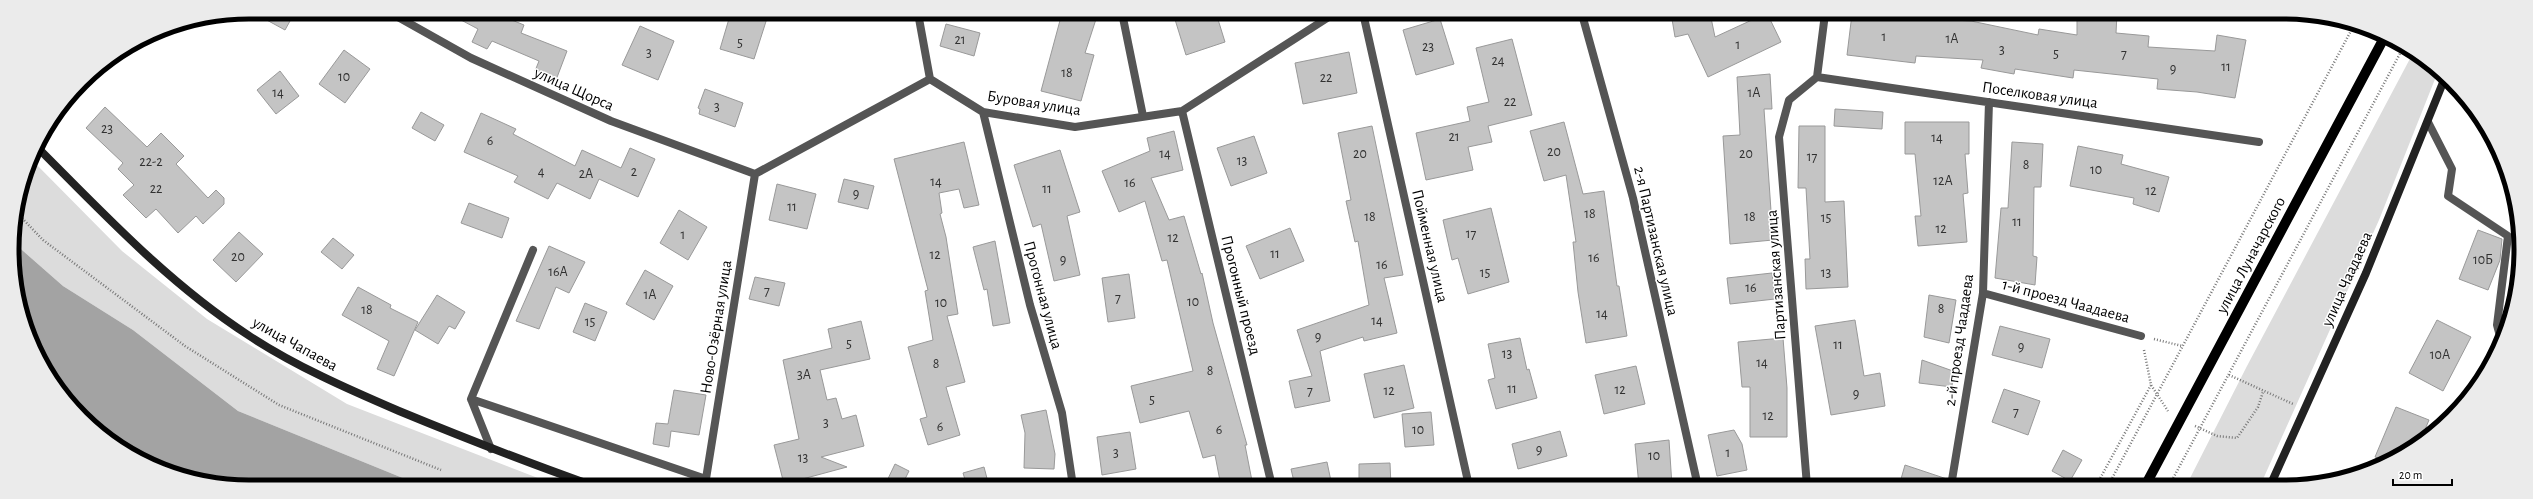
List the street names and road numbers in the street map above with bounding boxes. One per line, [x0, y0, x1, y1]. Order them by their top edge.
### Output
street label: улица Щорса [530, 64, 616, 115]
street label: Поселковая улица [1981, 79, 2099, 112]
street label: Буровая улица [986, 88, 1082, 119]
street label: 2-я Партизанская улица [1630, 165, 1681, 317]
street label: Пойменная улица [1408, 188, 1451, 304]
street label: улица Луначарского [2213, 194, 2289, 317]
street label: Партизанская улица [1763, 209, 1790, 341]
street label: улица Чаадаева [2319, 229, 2376, 330]
street label: Прогонный проезд [1218, 234, 1264, 356]
street label: Прогонная улица [1020, 239, 1065, 351]
street label: Ново-Озёрная улица [698, 259, 735, 395]
street label: 2-й проезд Чаадаева [1942, 273, 1976, 407]
street label: 1-й проезд Чаадаева [2000, 276, 2132, 326]
street label: улица Чапаева [248, 314, 340, 375]

